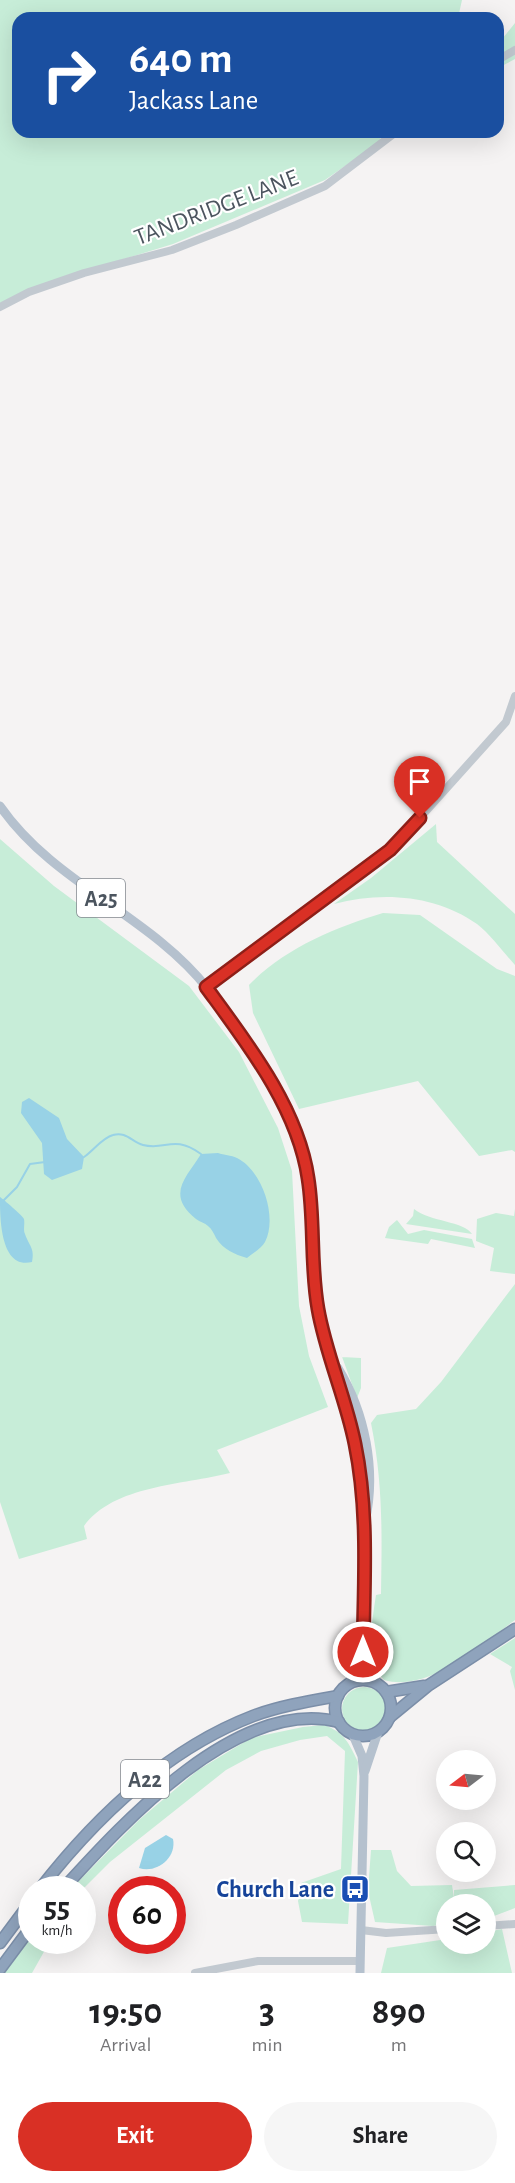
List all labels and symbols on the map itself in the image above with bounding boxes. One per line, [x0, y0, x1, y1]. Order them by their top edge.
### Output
street label: TANDRIDGE LANE [131, 166, 302, 250]
pin [394, 756, 445, 818]
road number: A25 [77, 879, 125, 917]
position arrow [331, 1620, 395, 1684]
north arrow [436, 1750, 496, 1810]
road number: A22 [121, 1760, 169, 1798]
bus stop icon: Church Lane [339, 1873, 371, 1905]
speed limit sign: 60 [108, 1876, 186, 1954]
place label: Church Lane [217, 1878, 334, 1902]

